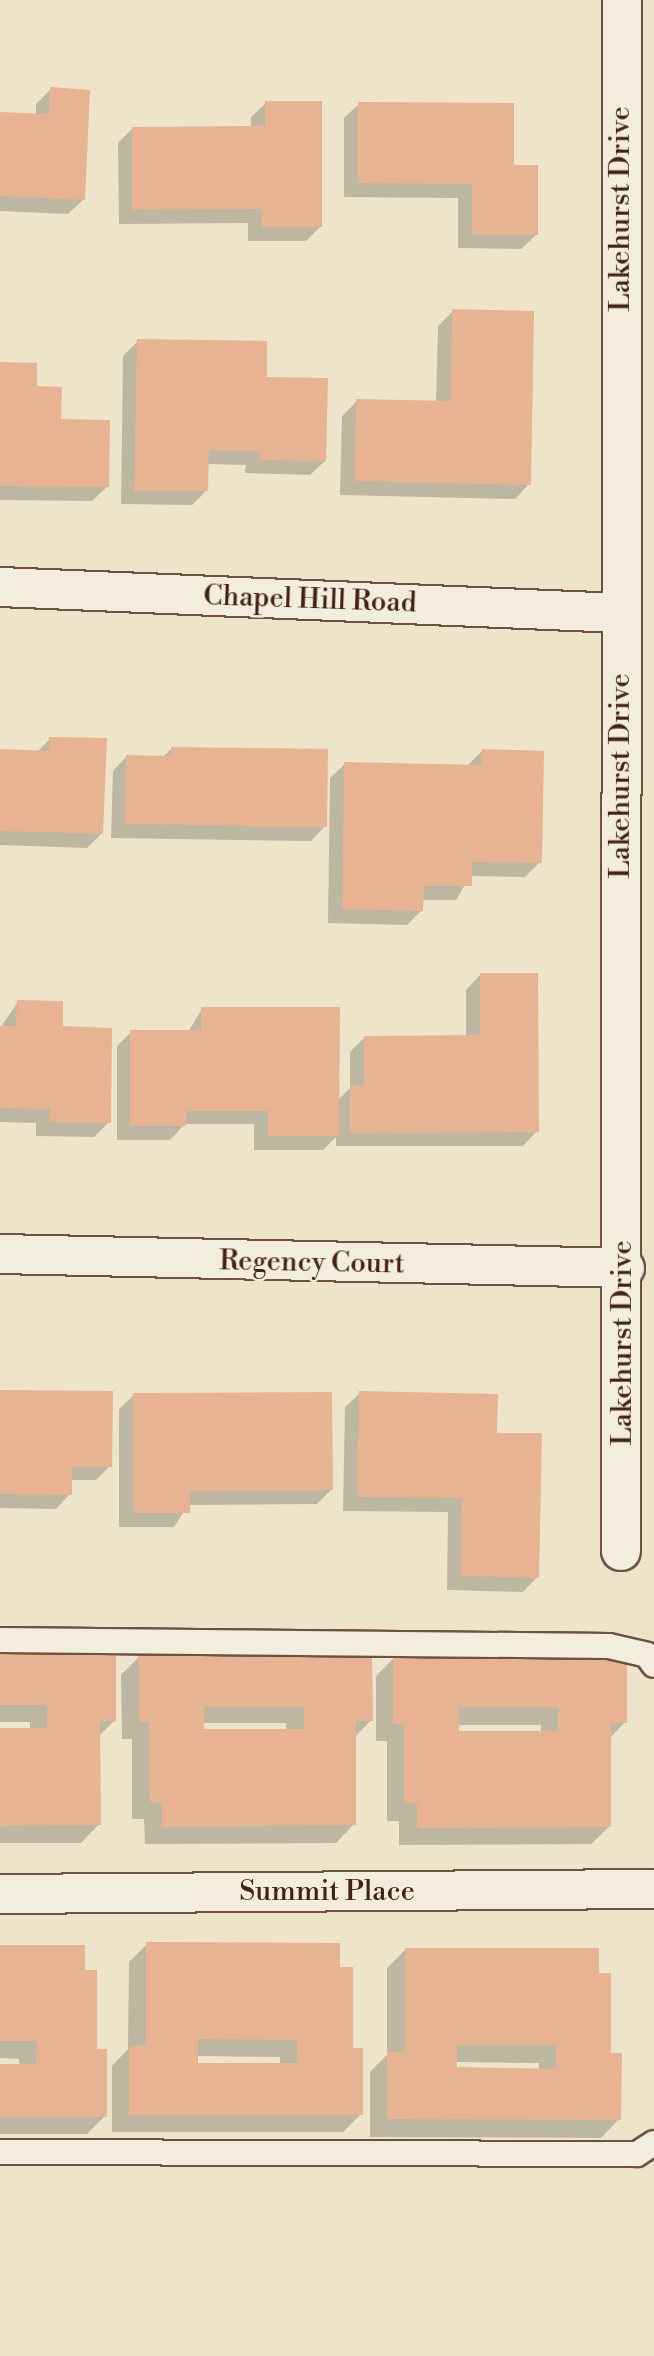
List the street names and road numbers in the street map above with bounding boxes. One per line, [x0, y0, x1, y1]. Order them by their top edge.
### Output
street label: Lakehurst Drive [604, 106, 638, 312]
street label: Chapel Hill Road [203, 579, 417, 621]
street label: Lakehurst Drive [604, 673, 638, 879]
street label: Lakehurst Drive [606, 1240, 640, 1446]
street label: Regency Court [219, 1245, 405, 1281]
street label: Summit Place [239, 1875, 415, 1909]

